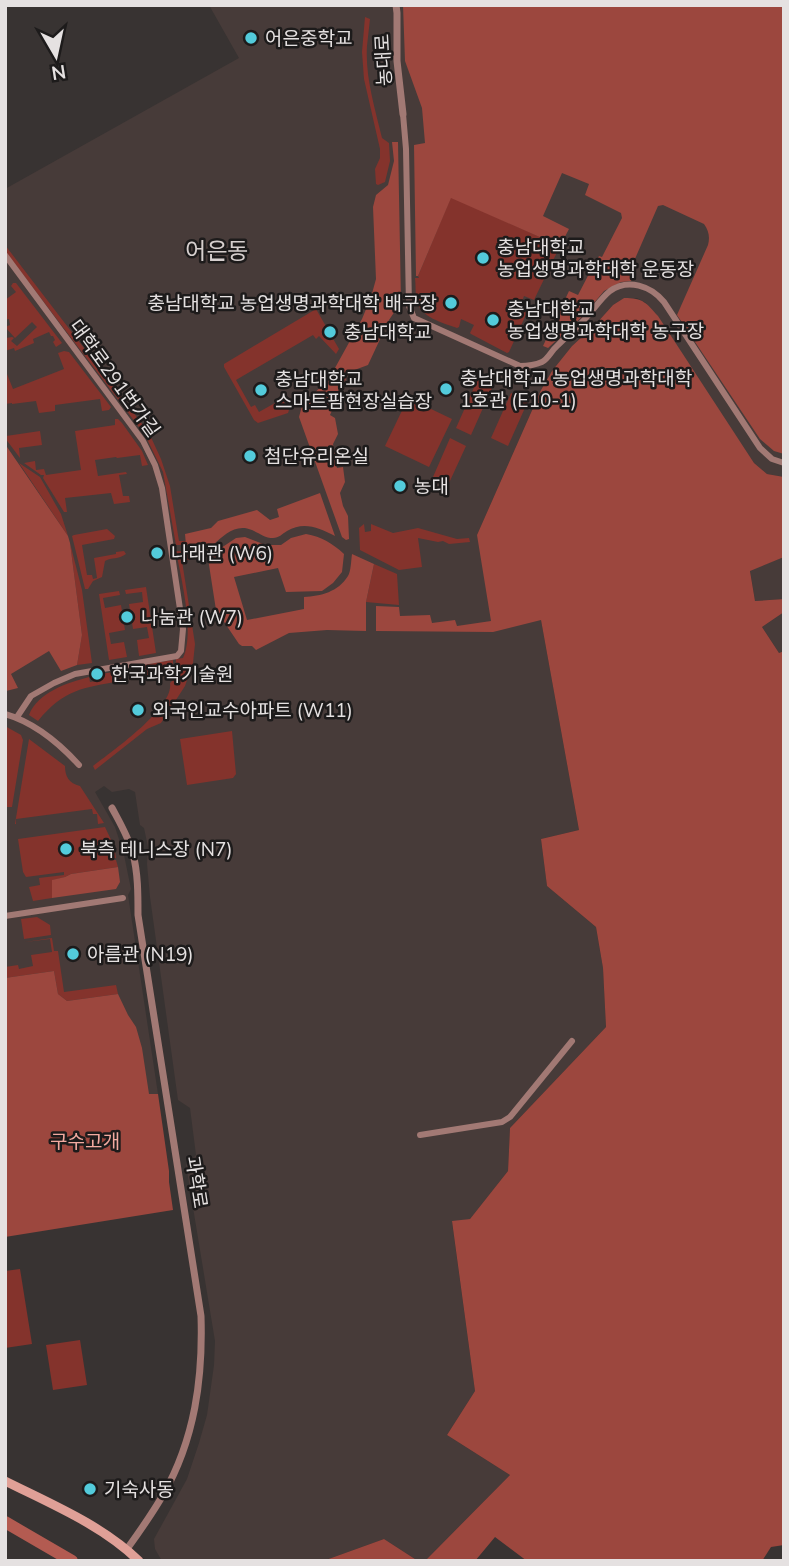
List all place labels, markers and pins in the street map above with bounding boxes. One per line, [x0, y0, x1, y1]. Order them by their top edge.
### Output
place label: 어은중학교 [265, 26, 352, 50]
marker: 어은중학교 [243, 30, 259, 46]
place label: 충남대학교 농업생명과학대학 운동장 [497, 235, 694, 281]
marker: 충남대학교 농업생명과학대학 운동장 [475, 250, 491, 266]
place label: 충남대학교 농업생명과학대학 배구장 [147, 291, 437, 315]
marker: 충남대학교 농업생명과학대학 배구장 [443, 295, 459, 311]
place label: 충남대학교 농업생명과학대학 농구장 [507, 297, 704, 343]
marker: 충남대학교 농업생명과학대학 농구장 [485, 312, 501, 328]
place label: 충남대학교 [344, 320, 431, 344]
marker: 충남대학교 [322, 324, 338, 340]
place label: 충남대학교 농업생명과학대학 1호관 (E10-1) [460, 366, 693, 412]
place label: 충남대학교 스마트팜현장실습장 [275, 367, 432, 413]
marker: 충남대학교 농업생명과학대학 1호관 (E10-1) [438, 381, 454, 397]
marker: 충남대학교 스마트팜현장실습장 [253, 382, 269, 398]
place label: 첨단유리온실 [264, 444, 369, 468]
marker: 첨단유리온실 [242, 448, 258, 464]
place label: 농대 [414, 474, 449, 498]
marker: 농대 [392, 478, 408, 494]
place label: 나래관 (W6) [171, 541, 273, 565]
marker: 나래관 (W6) [149, 545, 165, 561]
place label: 나눔관 (W7) [141, 605, 243, 629]
marker: 나눔관 (W7) [119, 609, 135, 625]
place label: 한국과학기술원 [111, 662, 233, 686]
marker: 한국과학기술원 [89, 666, 105, 682]
place label: 외국인교수아파트 (W11) [152, 698, 353, 722]
marker: 외국인교수아파트 (W11) [130, 702, 146, 718]
place label: 북측 테니스장 (N7) [80, 837, 232, 861]
marker: 북측 테니스장 (N7) [58, 841, 74, 857]
place label: 아름관 (N19) [87, 942, 193, 966]
marker: 아름관 (N19) [65, 946, 81, 962]
place label: 기숙사동 [104, 1477, 174, 1501]
marker: 기숙사동 [82, 1481, 98, 1497]

